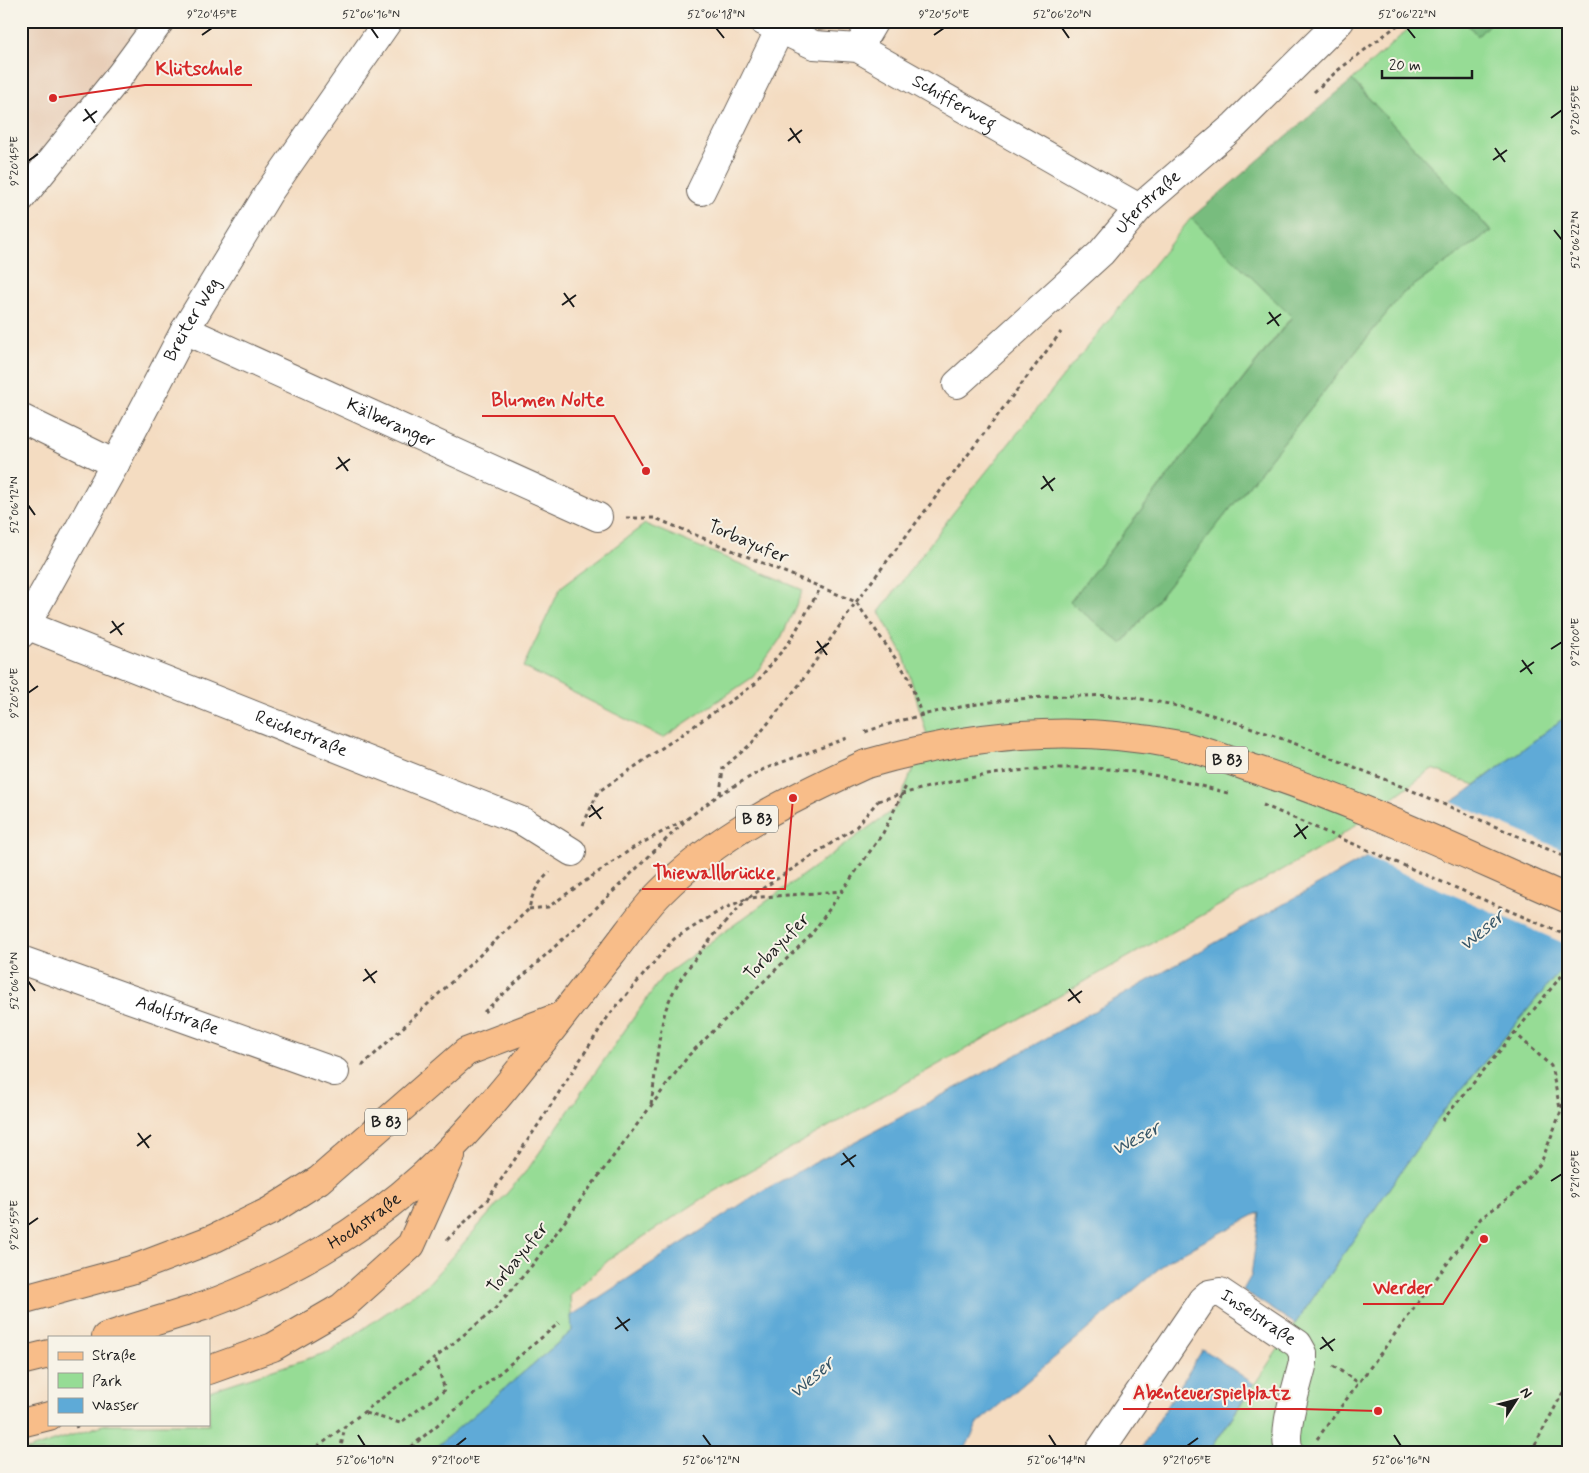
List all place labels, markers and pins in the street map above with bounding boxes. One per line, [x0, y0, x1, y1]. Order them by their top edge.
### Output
callout: Klütschule [145, 51, 252, 85]
callout: Blumen Nolte [482, 382, 614, 416]
callout: Thiewallbrücke [642, 855, 785, 889]
callout: Werder [1363, 1270, 1443, 1304]
callout: Abenteuerspielplatz [1123, 1375, 1301, 1409]

